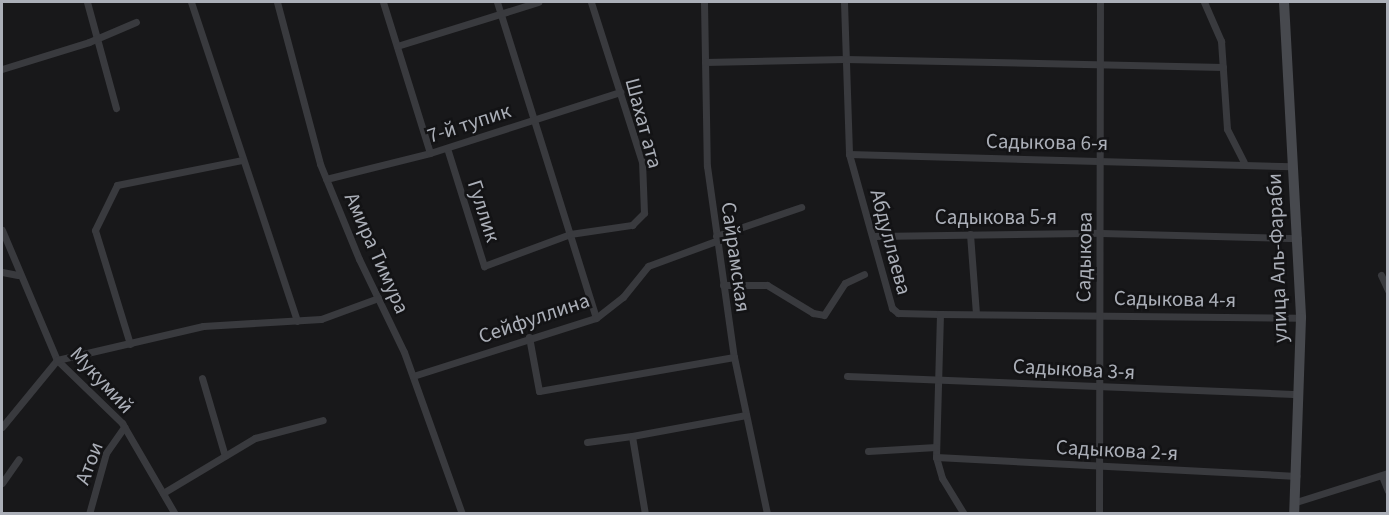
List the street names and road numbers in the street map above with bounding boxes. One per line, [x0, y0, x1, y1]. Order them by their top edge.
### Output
street label: Шахат ата [620, 75, 668, 171]
street label: 7-й тупик [424, 98, 514, 148]
street label: Садыкова 6-я [986, 128, 1108, 156]
street label: улица Аль-Фараби [1261, 173, 1293, 343]
street label: Гуллик [462, 177, 506, 245]
street label: Абдуллаева [865, 186, 917, 298]
street label: Амира Тимура [339, 189, 415, 317]
street label: Сайрамская [716, 200, 756, 314]
street label: Садыкова 5-я [935, 204, 1057, 230]
street label: Садыкова [1071, 211, 1097, 303]
street label: Садыкова 4-я [1114, 285, 1236, 313]
street label: Сейфуллина [475, 287, 593, 349]
street label: Мукумий [65, 341, 139, 419]
street label: Садыкова 3-я [1012, 353, 1136, 385]
street label: Садыкова 2-я [1055, 434, 1179, 466]
street label: Атои [69, 438, 109, 488]

